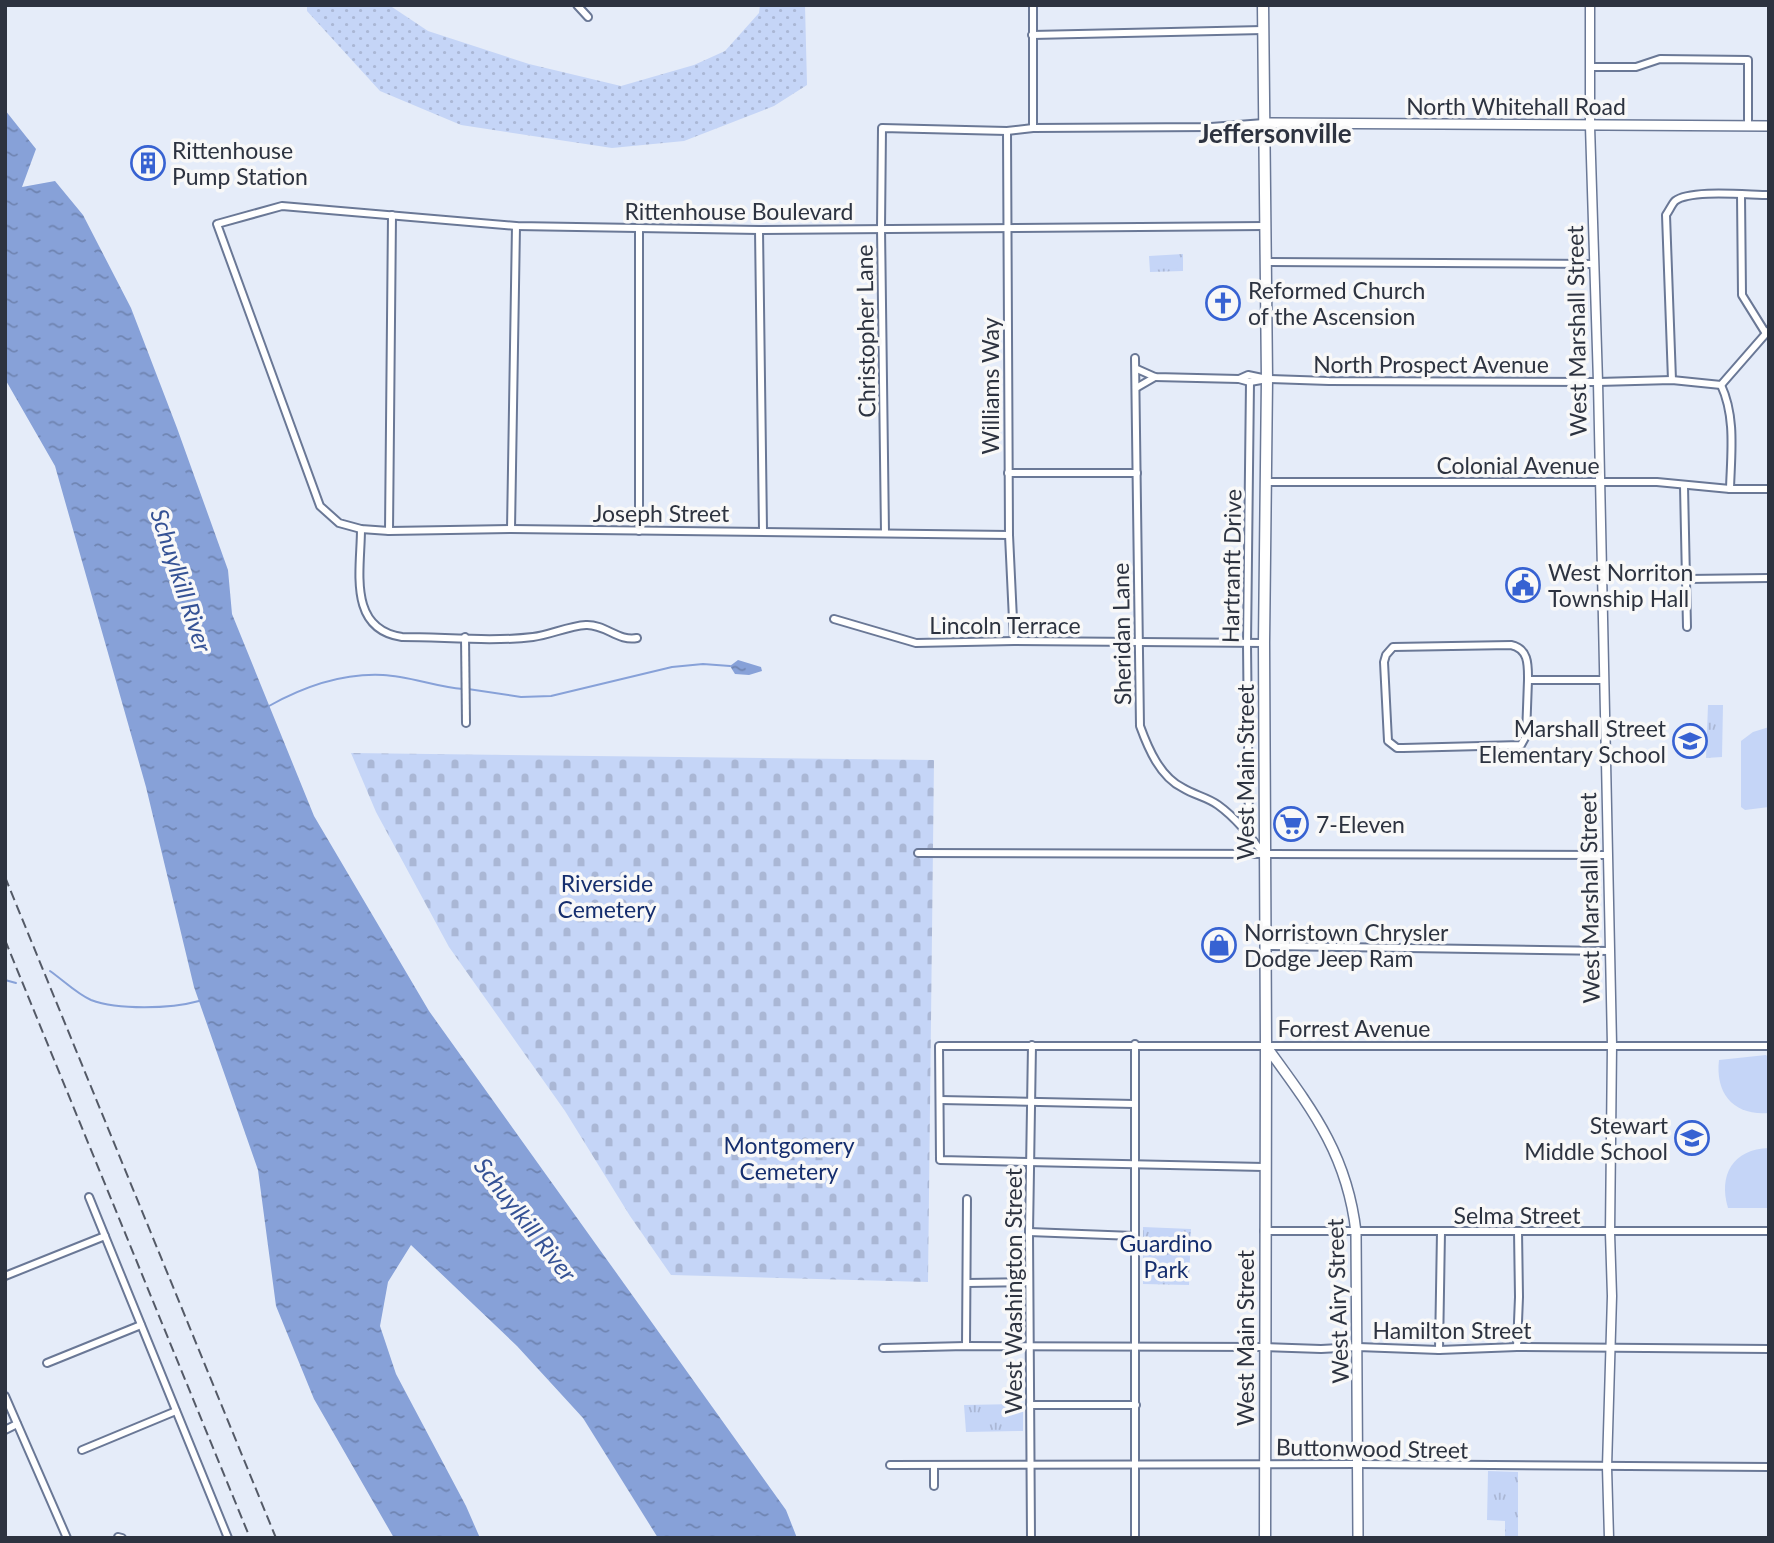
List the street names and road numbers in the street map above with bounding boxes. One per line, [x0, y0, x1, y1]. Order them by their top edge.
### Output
street label: North Whitehall Road [1406, 92, 1626, 120]
street label: Rittenhouse Boulevard [625, 197, 853, 225]
street label: West Marshall Street [1560, 225, 1592, 437]
street label: Christopher Lane [849, 244, 881, 418]
street label: Williams Way [976, 317, 1004, 455]
street label: North Prospect Avenue [1313, 350, 1549, 378]
street label: Colonial Avenue [1436, 451, 1600, 479]
street label: Hartranft Drive [1216, 489, 1246, 643]
street label: Joseph Street [593, 499, 730, 527]
street label: Sheridan Lane [1106, 563, 1136, 705]
street label: Lincoln Terrace [929, 611, 1081, 639]
street label: West Main Street [1231, 683, 1259, 860]
street label: West Marshall Street [1573, 792, 1605, 1004]
street label: Forrest Avenue [1278, 1014, 1430, 1042]
street label: West Washington Street [999, 1167, 1027, 1414]
street label: Selma Street [1454, 1201, 1581, 1229]
street label: West Airy Street [1320, 1217, 1354, 1384]
street label: West Main Street [1231, 1249, 1259, 1426]
street label: Hamilton Street [1372, 1316, 1532, 1344]
street label: Buttonwood Street [1276, 1432, 1469, 1464]

